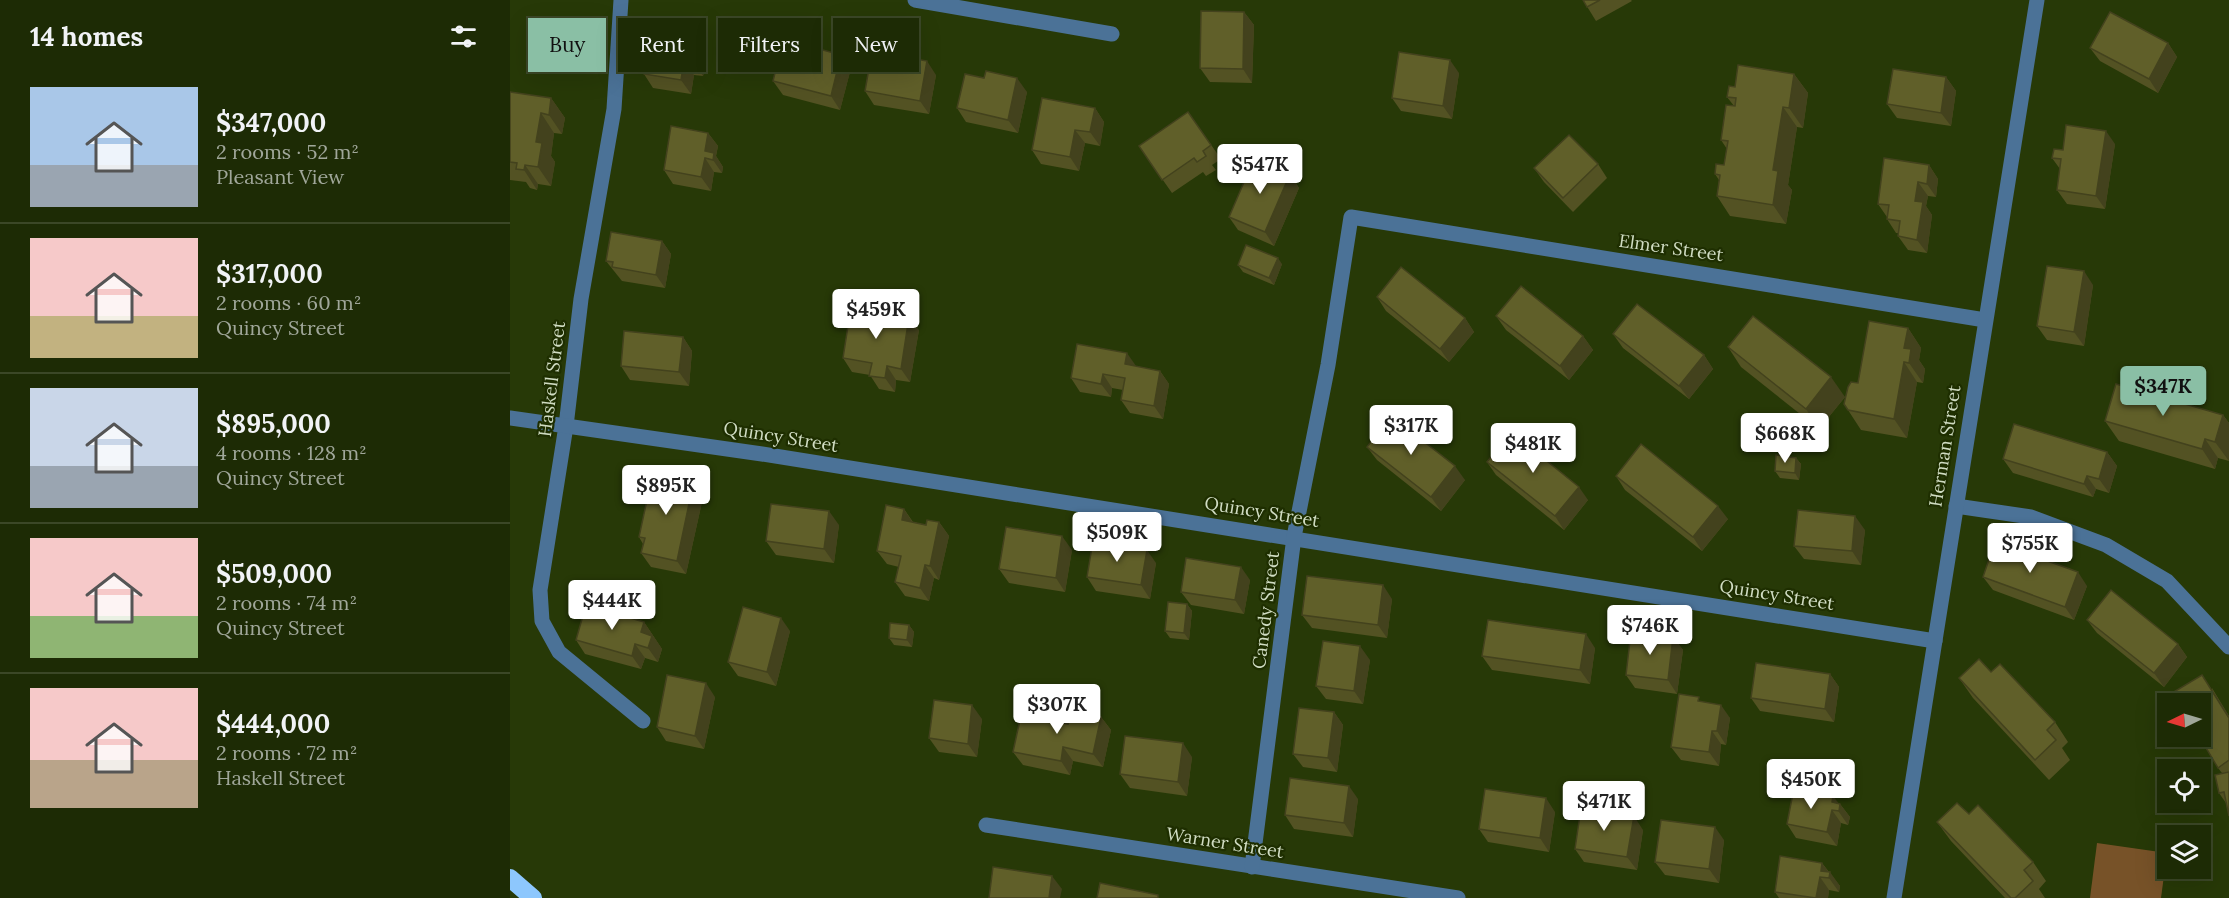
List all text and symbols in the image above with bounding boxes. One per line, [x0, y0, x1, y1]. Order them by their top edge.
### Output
chip: Buy [528, 18, 606, 72]
chip: Rent [618, 18, 706, 72]
chip: Filters [718, 18, 821, 72]
chip: New [833, 18, 919, 72]
text: 14 homes [30, 20, 143, 53]
icon: filters [447, 20, 480, 53]
text: $347,000 [216, 106, 326, 139]
icon: home [78, 111, 150, 183]
text: 2 rooms · 52 m² [216, 139, 359, 164]
pin: $547K [1218, 144, 1302, 195]
text: $547K [1231, 151, 1289, 176]
text: Pleasant View [216, 164, 344, 189]
street label: Elmer Street [1617, 229, 1725, 266]
text: $317,000 [216, 257, 323, 290]
icon: home [78, 262, 150, 334]
pin: $459K [834, 289, 918, 340]
text: 2 rooms · 60 m² [216, 290, 361, 315]
text: $459K [846, 296, 906, 321]
text: Quincy Street [216, 315, 345, 340]
street label: Haskell Street [533, 320, 570, 438]
pin: $347K [2121, 366, 2205, 417]
text: $347K [2134, 373, 2192, 398]
street label: Herman Street [1924, 383, 1966, 509]
pin: $317K [1369, 405, 1453, 456]
text: $895,000 [216, 407, 331, 440]
icon: home [78, 412, 150, 484]
text: $317K [1384, 412, 1438, 437]
pin: $668K [1743, 413, 1827, 464]
street label: Quincy Street [722, 416, 840, 457]
text: $668K [1755, 420, 1815, 445]
pin: $481K [1491, 423, 1575, 474]
text: $481K [1505, 430, 1561, 455]
text: 4 rooms · 128 m² [216, 440, 367, 465]
text: Quincy Street [216, 465, 345, 490]
pin: $895K [624, 465, 708, 516]
text: $895K [636, 472, 696, 497]
street label: Quincy Street [1203, 491, 1321, 532]
pin: $509K [1075, 512, 1159, 563]
text: $509K [1086, 519, 1148, 544]
pin: $755K [1988, 523, 2072, 574]
text: $755K [2002, 530, 2058, 555]
street label: Canedy Street [1247, 550, 1284, 670]
text: $509,000 [216, 557, 332, 590]
icon: home [78, 562, 150, 634]
street label: Quincy Street [1718, 574, 1836, 615]
pin: $444K [570, 580, 654, 631]
text: $444K [582, 587, 642, 612]
text: 2 rooms · 74 m² [216, 590, 357, 615]
pin: $746K [1608, 605, 1692, 656]
text: $746K [1621, 612, 1679, 637]
text: Quincy Street [216, 615, 345, 640]
pin: $307K [1015, 684, 1099, 735]
text: $307K [1027, 691, 1087, 716]
north arrow [2157, 693, 2211, 747]
map controls [2157, 693, 2211, 879]
text: $444,000 [216, 707, 330, 740]
icon: home [78, 712, 150, 784]
text: 2 rooms · 72 m² [216, 740, 357, 765]
pin: $450K [1769, 759, 1853, 810]
button: locate [2157, 759, 2211, 813]
text: Haskell Street [216, 765, 345, 790]
text: $450K [1781, 766, 1841, 791]
pin: $471K [1562, 781, 1646, 832]
text: $471K [1577, 788, 1631, 813]
street label: Warner Street [1165, 822, 1285, 863]
button: layers [2157, 825, 2211, 879]

